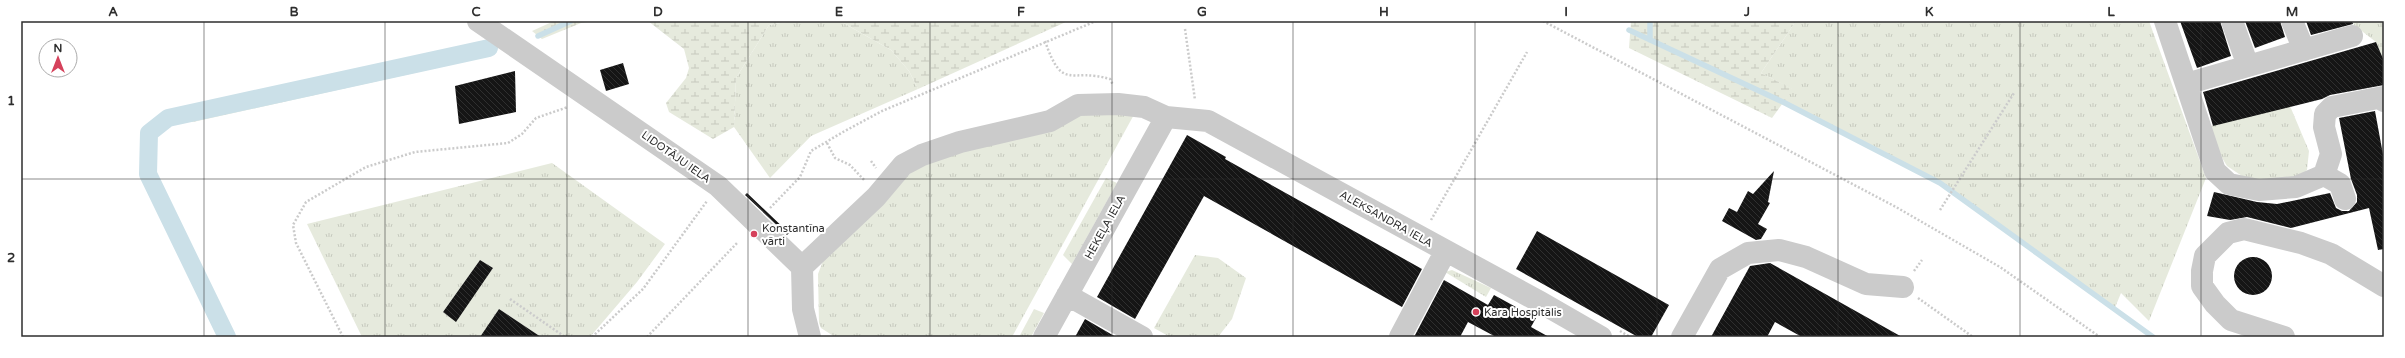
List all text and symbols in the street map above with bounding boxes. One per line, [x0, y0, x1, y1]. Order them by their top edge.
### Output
text: A [108, 4, 118, 20]
text: B [289, 4, 299, 20]
text: C [471, 4, 481, 20]
text: D [653, 4, 663, 20]
text: E [835, 4, 843, 20]
text: F [1017, 4, 1025, 20]
text: G [1197, 4, 1207, 20]
text: H [1379, 4, 1389, 20]
text: I [1564, 4, 1568, 20]
text: J [1743, 4, 1750, 20]
text: K [1925, 4, 1934, 20]
text: L [2107, 4, 2115, 20]
text: M [2286, 4, 2298, 20]
north arrow [38, 38, 78, 78]
text: N [54, 42, 62, 55]
text: 1 [7, 93, 15, 109]
street label: LIDOTĀJU IELA [639, 128, 713, 186]
street label: ALEKSANDRA IELA [1337, 188, 1435, 250]
street label: HEKEĻA IELA [1082, 193, 1128, 261]
place label: Konstantīna vārti [762, 222, 825, 248]
marker: Konstantīna vārti [749, 229, 759, 239]
text: 2 [7, 250, 15, 266]
place label: Kara Hospitālis [1484, 306, 1562, 319]
marker: Kara Hospitālis [1471, 307, 1481, 317]

